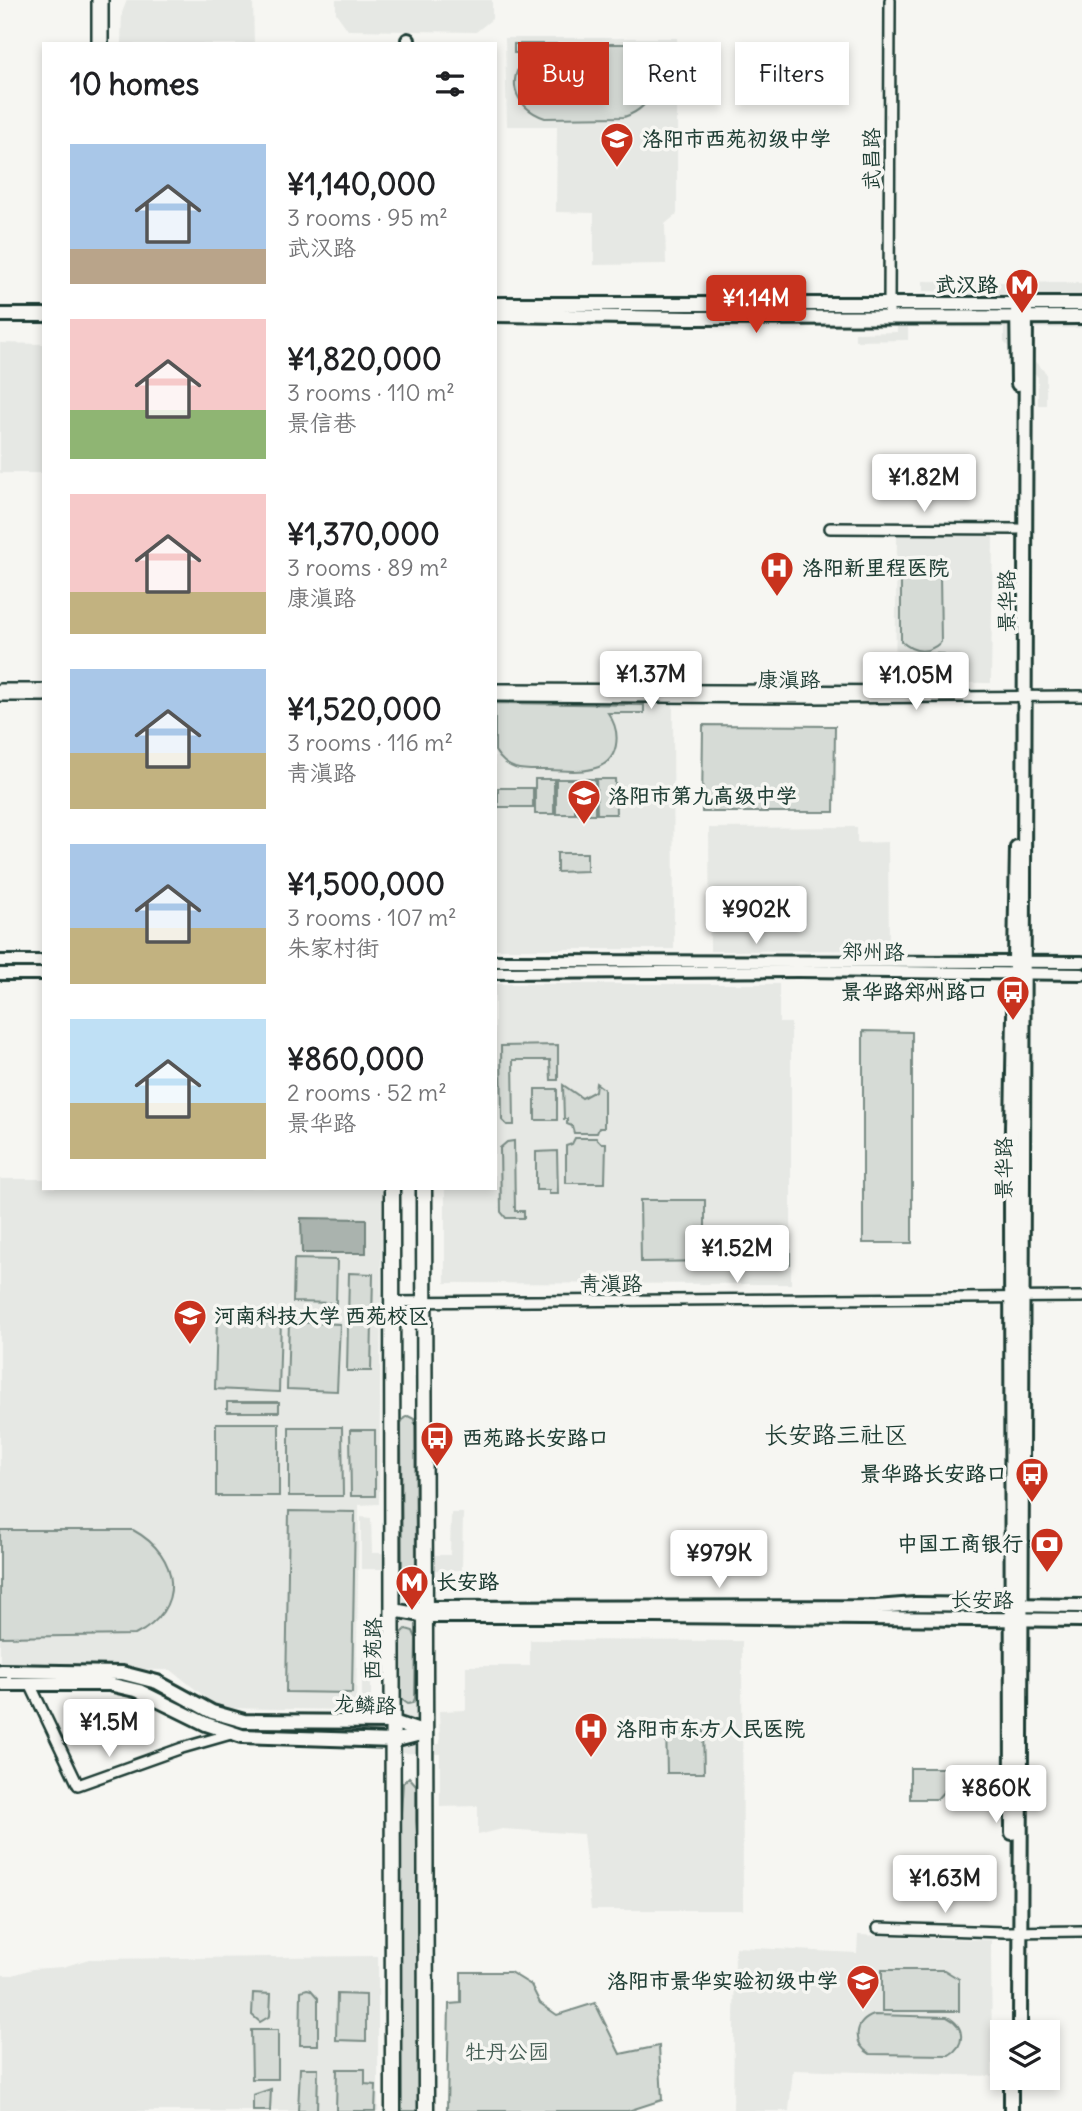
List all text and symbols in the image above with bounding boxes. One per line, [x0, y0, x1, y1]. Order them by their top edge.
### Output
chip: Buy [518, 42, 609, 105]
chip: Rent [623, 42, 721, 105]
chip: Filters [735, 42, 849, 105]
text: 10 homes [70, 65, 199, 103]
icon: filters [431, 65, 469, 103]
school or university icon: 洛阳市西苑初级中学 [598, 120, 636, 169]
place label: 洛阳市西苑初级中学 [642, 125, 831, 152]
street label: 武昌路 [858, 128, 885, 191]
text: ¥1,140,000 [287, 165, 436, 203]
icon: home [126, 172, 210, 256]
text: 3 rooms · 95 m² [287, 203, 448, 232]
text: 武汉路 [287, 233, 356, 262]
metro station icon: 武汉路 [1003, 266, 1041, 315]
place label: 武汉路 [935, 271, 998, 298]
pin: ¥1.14M [699, 276, 813, 335]
text: ¥1.14M [722, 283, 790, 312]
text: ¥1,820,000 [287, 340, 442, 378]
icon: home [126, 347, 210, 431]
text: 3 rooms · 110 m² [287, 378, 455, 407]
text: 景信巷 [287, 408, 356, 437]
pin: ¥1.82M [867, 454, 981, 514]
text: ¥1.82M [888, 462, 960, 491]
text: ¥1,370,000 [287, 515, 440, 553]
icon: home [126, 522, 210, 606]
hospital icon: 洛阳新里程医院 [758, 549, 796, 598]
text: 3 rooms · 89 m² [287, 553, 448, 582]
place label: 洛阳新里程医院 [802, 554, 949, 581]
street label: 景华路 [993, 570, 1020, 633]
text: 康滇路 [287, 583, 356, 612]
pin: ¥1.37M [594, 652, 708, 711]
pin: ¥1.05M [859, 652, 973, 712]
text: ¥1.37M [616, 659, 686, 688]
text: ¥1.05M [879, 660, 953, 689]
street label: 康滇路 [758, 666, 821, 693]
text: ¥1,520,000 [287, 690, 442, 728]
icon: home [126, 697, 210, 781]
text: 3 rooms · 116 m² [287, 728, 453, 757]
text: 青滇路 [287, 758, 356, 787]
school or university icon: 洛阳市第九高级中学 [565, 777, 603, 826]
place label: 洛阳市第九高级中学 [608, 782, 797, 809]
text: ¥1,500,000 [287, 865, 445, 903]
icon: home [126, 872, 210, 956]
pin: ¥902K [707, 886, 805, 946]
text: ¥902K [722, 894, 790, 923]
text: 3 rooms · 107 m² [287, 903, 457, 932]
text: 朱家村街 [287, 933, 379, 962]
street label: 郑州路 [841, 937, 905, 966]
bus stop icon: 景华路郑州路口 [994, 973, 1032, 1022]
place label: 景华路郑州路口 [841, 978, 988, 1005]
text: ¥860,000 [287, 1040, 424, 1078]
icon: home [126, 1047, 210, 1131]
text: 2 rooms · 52 m² [287, 1078, 447, 1107]
text: 景华路 [287, 1108, 356, 1137]
street label: 景华路 [990, 1137, 1017, 1200]
pin: ¥1.52M [680, 1226, 794, 1285]
text: ¥1.52M [701, 1233, 773, 1262]
street label: 青滇路 [580, 1270, 643, 1297]
school or university icon: 河南科技大学 西苑校区 [171, 1297, 209, 1346]
place label: 河南科技大学 西苑校区 [214, 1302, 429, 1329]
bus stop icon: 西苑路长安路口 [418, 1419, 456, 1468]
district label: 长安路三社区 [764, 1419, 908, 1449]
place label: 西苑路长安路口 [462, 1424, 609, 1451]
bus stop icon: 景华路长安路口 [1013, 1455, 1051, 1504]
place label: 景华路长安路口 [860, 1460, 1007, 1487]
bank icon: 中国工商银行 [1028, 1525, 1066, 1574]
pin: ¥979K [670, 1530, 768, 1590]
place label: 中国工商银行 [897, 1530, 1023, 1557]
text: ¥979K [686, 1538, 752, 1567]
metro station icon: 长安路 [393, 1563, 431, 1612]
place label: 长安路 [436, 1568, 499, 1595]
street label: 长安路 [950, 1585, 1014, 1614]
street label: 西苑路 [358, 1617, 387, 1681]
street label: 龙鳞路 [333, 1689, 397, 1720]
pin: ¥1.5M [60, 1700, 158, 1759]
text: ¥1.5M [79, 1707, 139, 1736]
hospital icon: 洛阳市东方人民医院 [572, 1710, 610, 1759]
place label: 洛阳市东方人民医院 [616, 1715, 805, 1742]
pin: ¥860K [947, 1766, 1045, 1825]
text: ¥860K [961, 1773, 1031, 1802]
pin: ¥1.63M [888, 1856, 1002, 1915]
text: ¥1.63M [909, 1863, 981, 1892]
school or university icon: 洛阳市景华实验初级中学 [844, 1962, 882, 2011]
place label: 洛阳市景华实验初级中学 [607, 1967, 838, 1994]
map controls [990, 2020, 1060, 2090]
button: layers [990, 2020, 1060, 2090]
park label: 牡丹公园 [465, 2038, 549, 2065]

